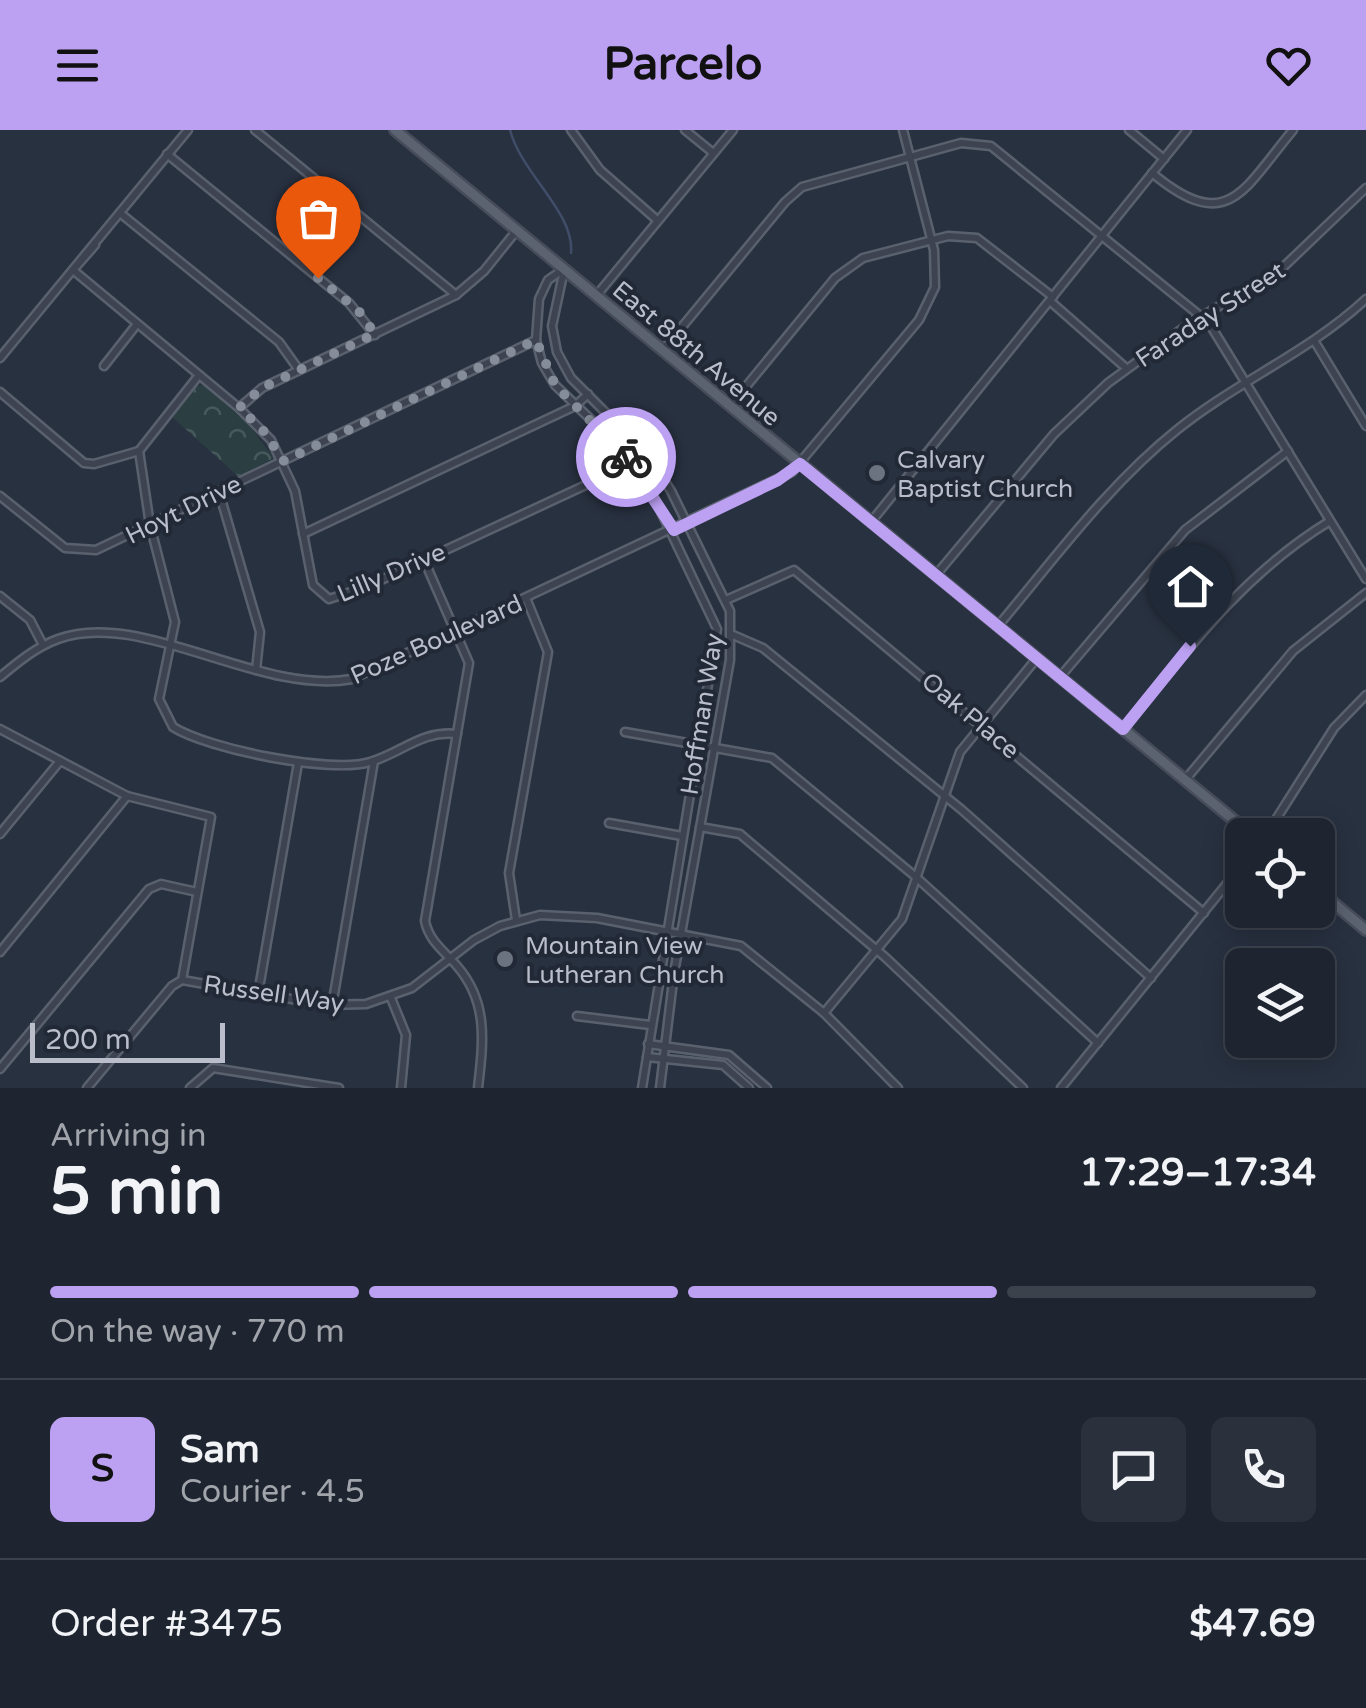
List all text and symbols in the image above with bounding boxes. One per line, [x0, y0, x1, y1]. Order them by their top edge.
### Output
icon: menu [50, 38, 105, 93]
text: Parcelo [604, 38, 762, 92]
icon: heart [1261, 38, 1316, 93]
pin [276, 176, 361, 279]
icon: bag [291, 191, 346, 246]
street label: Faraday Street [1130, 255, 1291, 374]
street label: East 88th Avenue [606, 275, 786, 433]
courier [576, 407, 676, 507]
icon: bike [599, 430, 654, 485]
place label: Calvary Baptist Church [897, 445, 1073, 504]
marker: Calvary Baptist Church [866, 462, 888, 484]
street label: Hoyt Drive [121, 469, 246, 551]
street label: Lilly Drive [333, 537, 450, 609]
pin [1148, 544, 1233, 647]
icon: home [1163, 559, 1218, 614]
street label: Poze Boulevard [346, 589, 527, 691]
street label: Hoffman Way [674, 631, 730, 797]
street label: Oak Place [915, 666, 1025, 765]
map controls [1225, 818, 1335, 1058]
button: locate [1225, 818, 1335, 928]
place label: Mountain View Lutheran Church [525, 931, 724, 990]
marker: Mountain View Lutheran Church [494, 948, 516, 970]
button: layers [1225, 948, 1335, 1058]
street label: Russell Way [202, 969, 346, 1019]
scale bar [30, 1018, 225, 1063]
text: 200 m [45, 1023, 131, 1057]
text: Arriving in [50, 1117, 207, 1155]
text: 17:29–17:34 [1079, 1150, 1316, 1196]
text: 5 min [50, 1153, 223, 1232]
text: On the way · 770 m [50, 1313, 345, 1351]
button: chat [1081, 1417, 1186, 1522]
button: phone [1211, 1417, 1316, 1522]
text: Sam [180, 1427, 260, 1473]
text: S [91, 1446, 114, 1492]
text: Courier · 4.5 [180, 1473, 365, 1511]
text: Order #3475 [50, 1601, 283, 1647]
text: $47.69 [1189, 1601, 1316, 1647]

